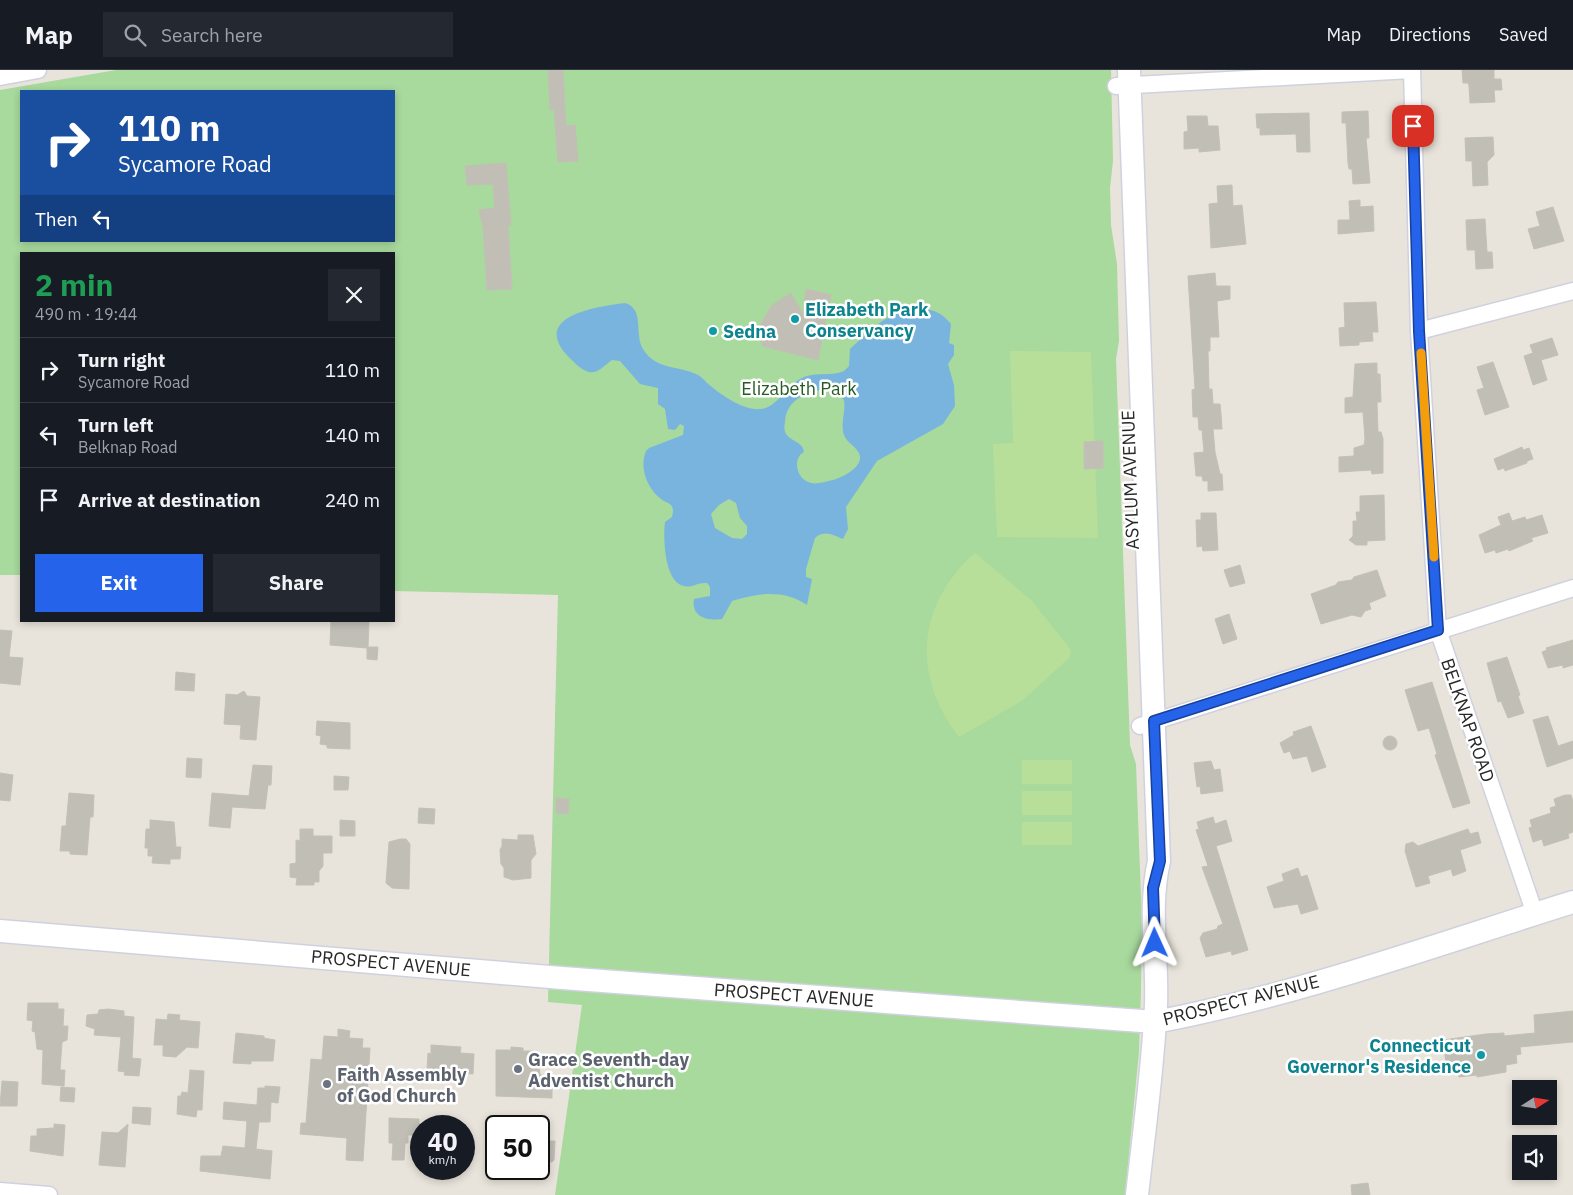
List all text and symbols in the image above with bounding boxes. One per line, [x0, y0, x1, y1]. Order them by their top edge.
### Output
search box [103, 12, 453, 57]
text: Map [25, 19, 73, 51]
icon: search [121, 21, 149, 49]
text: Search here [161, 23, 263, 47]
text: Map [1326, 23, 1361, 46]
text: Directions [1389, 23, 1471, 46]
text: Saved [1499, 23, 1548, 46]
text: 110 m [118, 105, 221, 151]
pin [1392, 105, 1434, 147]
icon: right [35, 110, 100, 175]
icon: arrive [1399, 112, 1427, 140]
text: Sycamore Road [118, 149, 272, 178]
icon: left [88, 205, 116, 233]
text: Then [35, 207, 78, 231]
text: 2 min [35, 265, 113, 304]
button: close [328, 269, 380, 321]
place label: Elizabeth Park Conservancy [805, 298, 929, 342]
text: 490 m · 19:44 [35, 304, 137, 324]
marker: Elizabeth Park Conservancy [789, 313, 801, 325]
place label: Sedna [723, 320, 776, 343]
marker: Sedna [707, 325, 719, 337]
text: Turn right [78, 348, 165, 372]
icon: right [35, 356, 63, 384]
text: 110 m [325, 358, 380, 382]
text: Sycamore Road [78, 372, 190, 392]
park label: Elizabeth Park [741, 377, 857, 400]
street label: ASYLUM AVENUE [1116, 410, 1144, 550]
text: Turn left [78, 413, 154, 437]
icon: left [35, 421, 63, 449]
text: 140 m [325, 423, 380, 447]
text: Belknap Road [78, 437, 178, 457]
icon: arrive [35, 486, 63, 514]
text: Arrive at destination [78, 488, 261, 512]
text: 240 m [325, 488, 380, 512]
button: Exit [35, 554, 203, 612]
button: Share [213, 554, 380, 612]
street label: BELKNAP ROAD [1436, 655, 1500, 785]
position arrow [1128, 916, 1180, 968]
street label: PROSPECT AVENUE [310, 945, 472, 981]
street label: PROSPECT AVENUE [1160, 969, 1322, 1031]
street label: PROSPECT AVENUE [713, 978, 875, 1012]
place label: Connecticut Governor's Residence [1287, 1034, 1471, 1078]
place label: Grace Seventh-day Adventist Church [528, 1048, 689, 1092]
marker: Connecticut Governor's Residence [1475, 1049, 1487, 1061]
place label: Faith Assembly of God Church [337, 1063, 467, 1107]
marker: Grace Seventh-day Adventist Church [512, 1063, 524, 1075]
marker: Faith Assembly of God Church [321, 1078, 333, 1090]
north arrow [1512, 1080, 1558, 1125]
map controls [1512, 1080, 1557, 1180]
speed limit sign: 50 [485, 1115, 550, 1180]
text: 40 [427, 1125, 458, 1158]
button: sound [1512, 1135, 1557, 1180]
text: km/h [428, 1152, 457, 1167]

